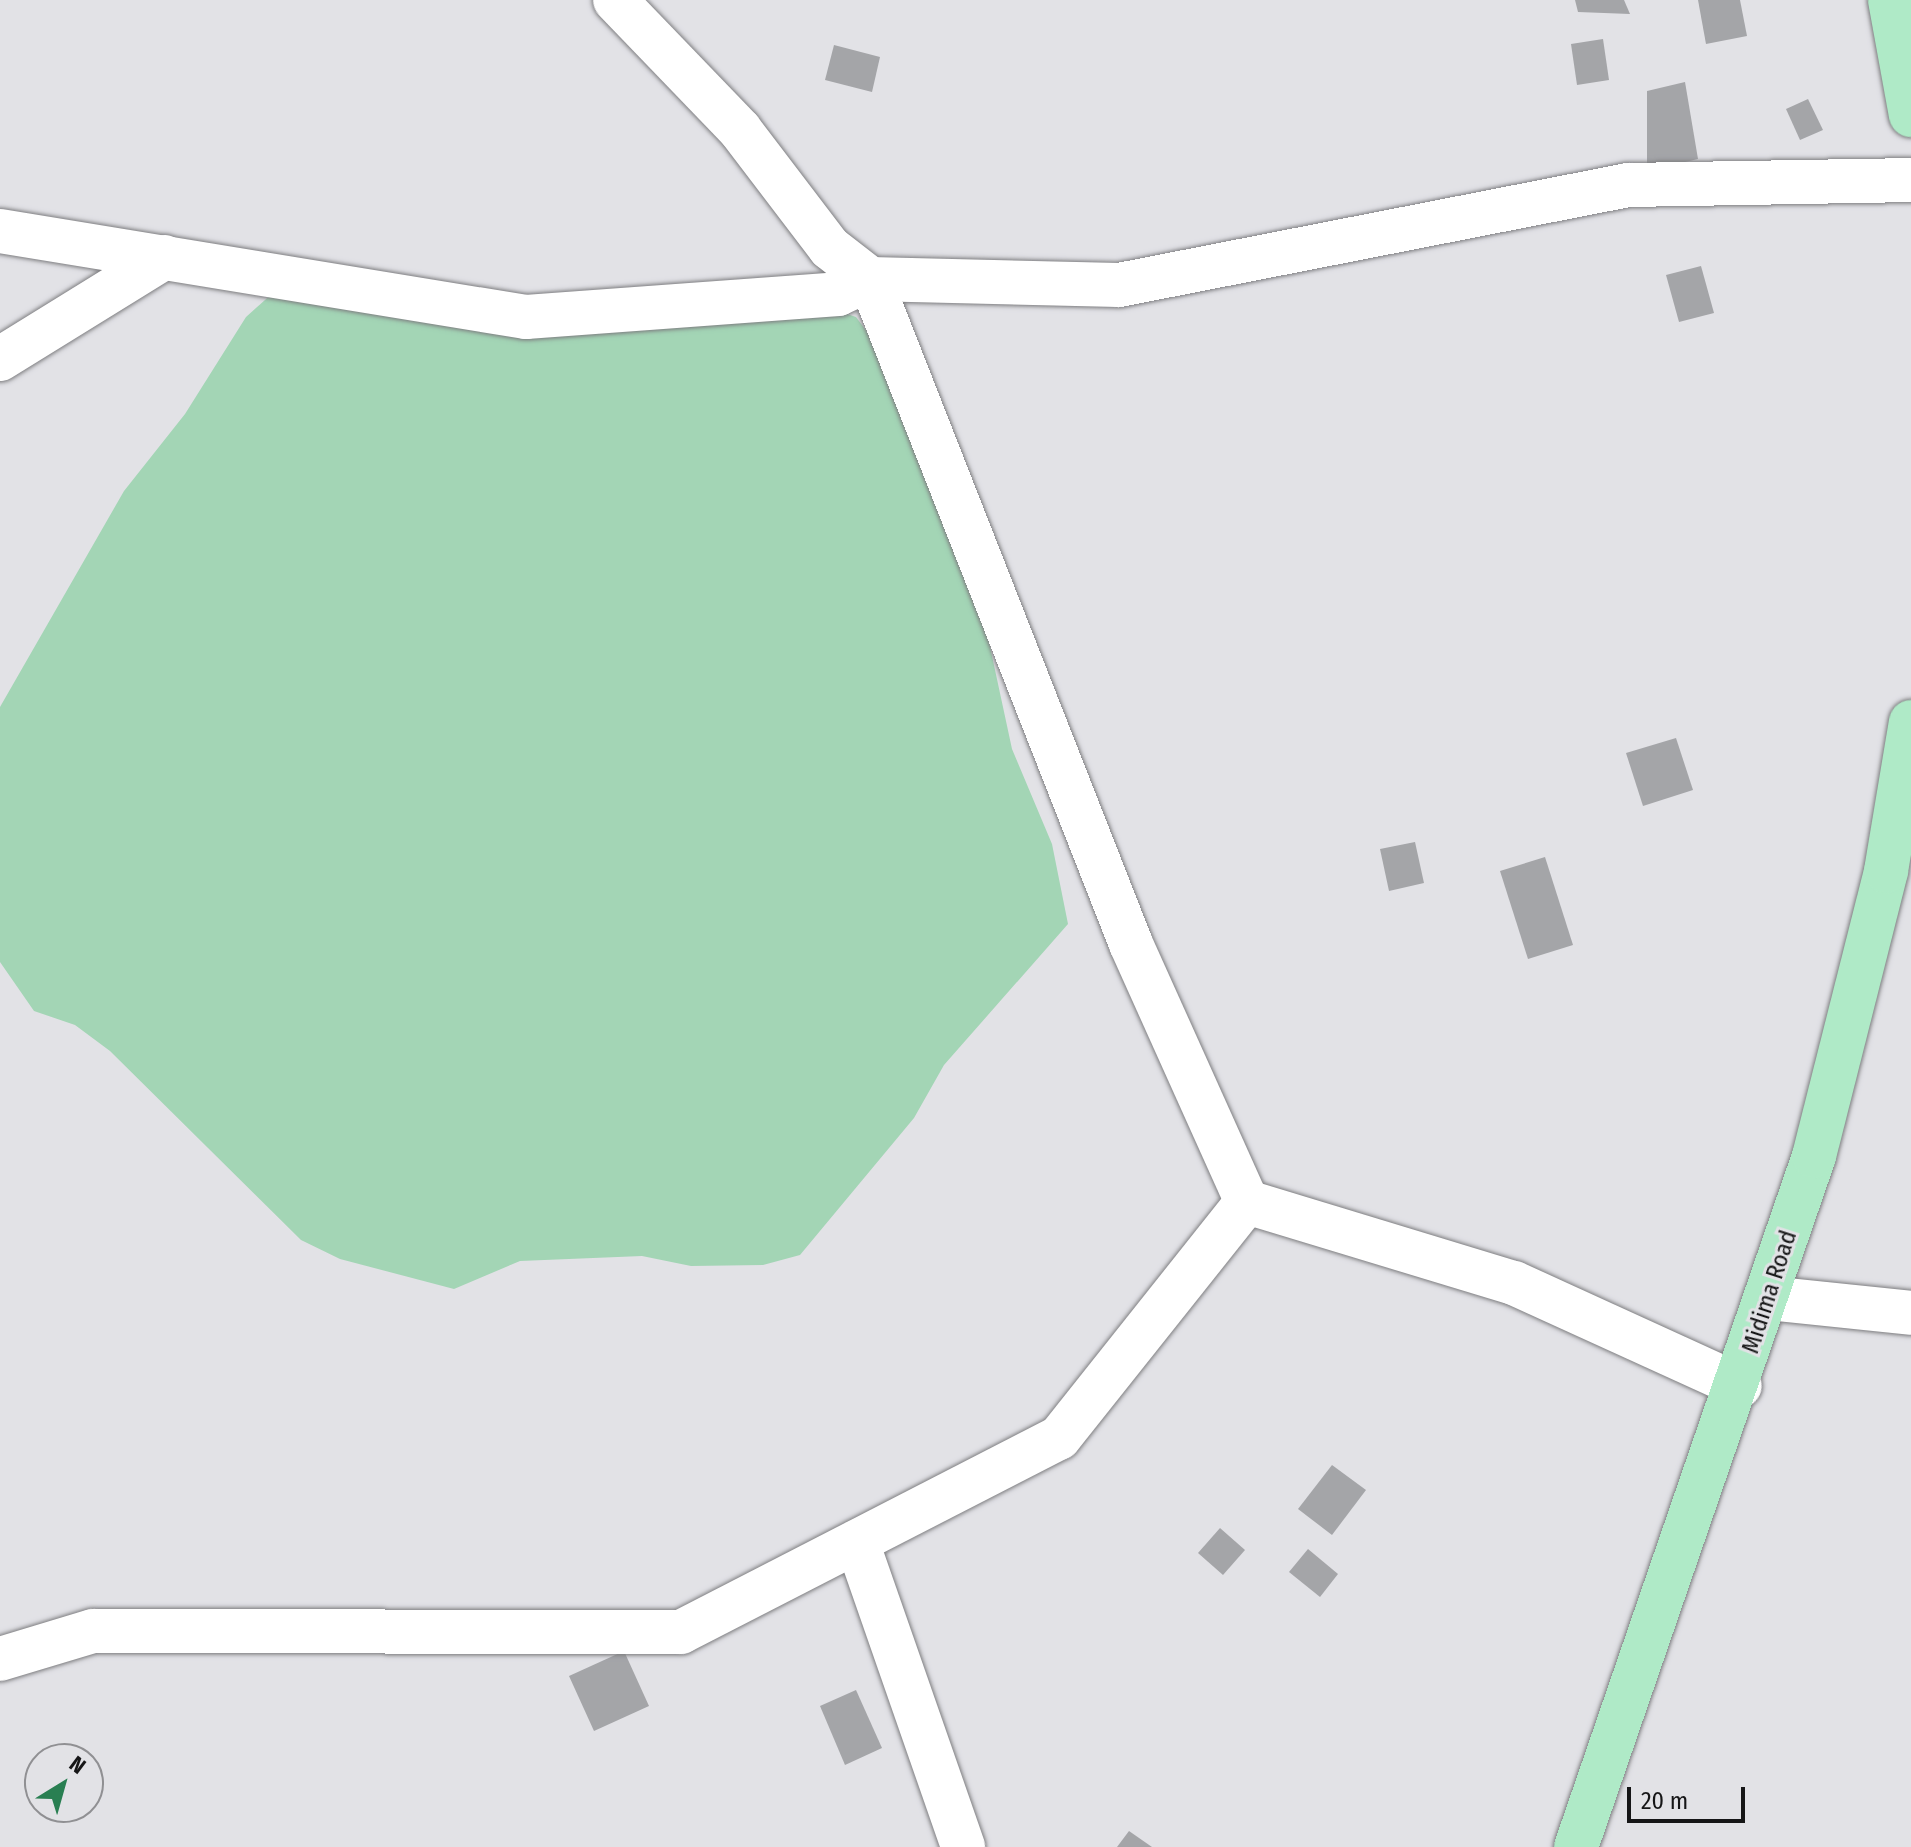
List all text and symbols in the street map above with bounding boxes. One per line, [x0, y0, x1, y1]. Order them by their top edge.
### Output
street label: Midima Road [1737, 1227, 1803, 1357]
north arrow [24, 1743, 104, 1823]
text: N [64, 1750, 91, 1780]
scale bar [1631, 1771, 1749, 1821]
text: 20 m [1641, 1787, 1688, 1815]

